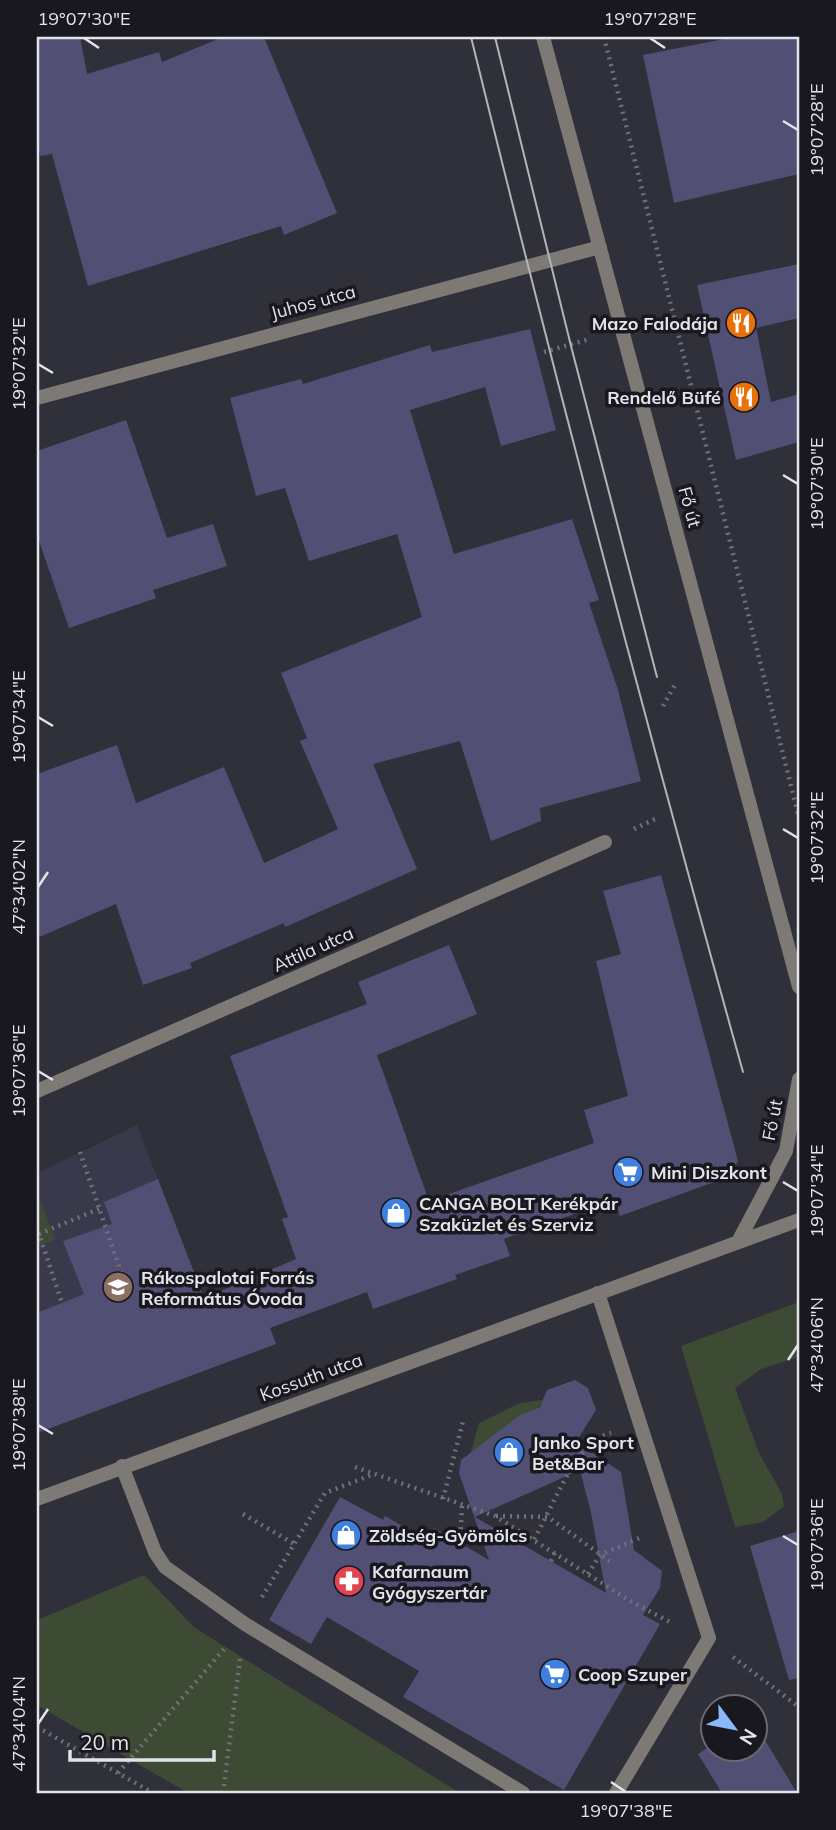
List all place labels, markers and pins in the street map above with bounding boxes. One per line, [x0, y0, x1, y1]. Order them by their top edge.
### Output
restaurant icon: Mazo Falodája [724, 306, 758, 340]
place label: Mazo Falodája [592, 312, 718, 335]
restaurant icon: Rendelő Büfé [727, 380, 761, 414]
place label: Rendelő Büfé [607, 386, 721, 409]
supermarket icon: Mini Diszkont [611, 1155, 645, 1189]
place label: Mini Diszkont [651, 1161, 767, 1184]
place label: CANGA BOLT Kerékpár Szaküzlet és Szerviz [419, 1192, 619, 1236]
shop icon: CANGA BOLT Kerékpár Szaküzlet és Szerviz [379, 1196, 413, 1230]
place label: Rákospalotai Forrás Református Óvoda [141, 1266, 314, 1310]
school or university icon: Rákospalotai Forrás Református Óvoda [101, 1270, 135, 1304]
place label: Janko Sport Bet&Bar [532, 1431, 634, 1475]
shop icon: Janko Sport Bet&Bar [492, 1435, 526, 1469]
shop icon: Zöldség-Gyömölcs [329, 1518, 363, 1552]
place label: Zöldség-Gyömölcs [369, 1524, 527, 1547]
place label: Kafarnaum Gyógyszertár [372, 1560, 488, 1604]
pharmacy icon: Kafarnaum Gyógyszertár [332, 1564, 366, 1598]
supermarket icon: Coop Szuper [538, 1657, 572, 1691]
place label: Coop Szuper [578, 1663, 688, 1686]

